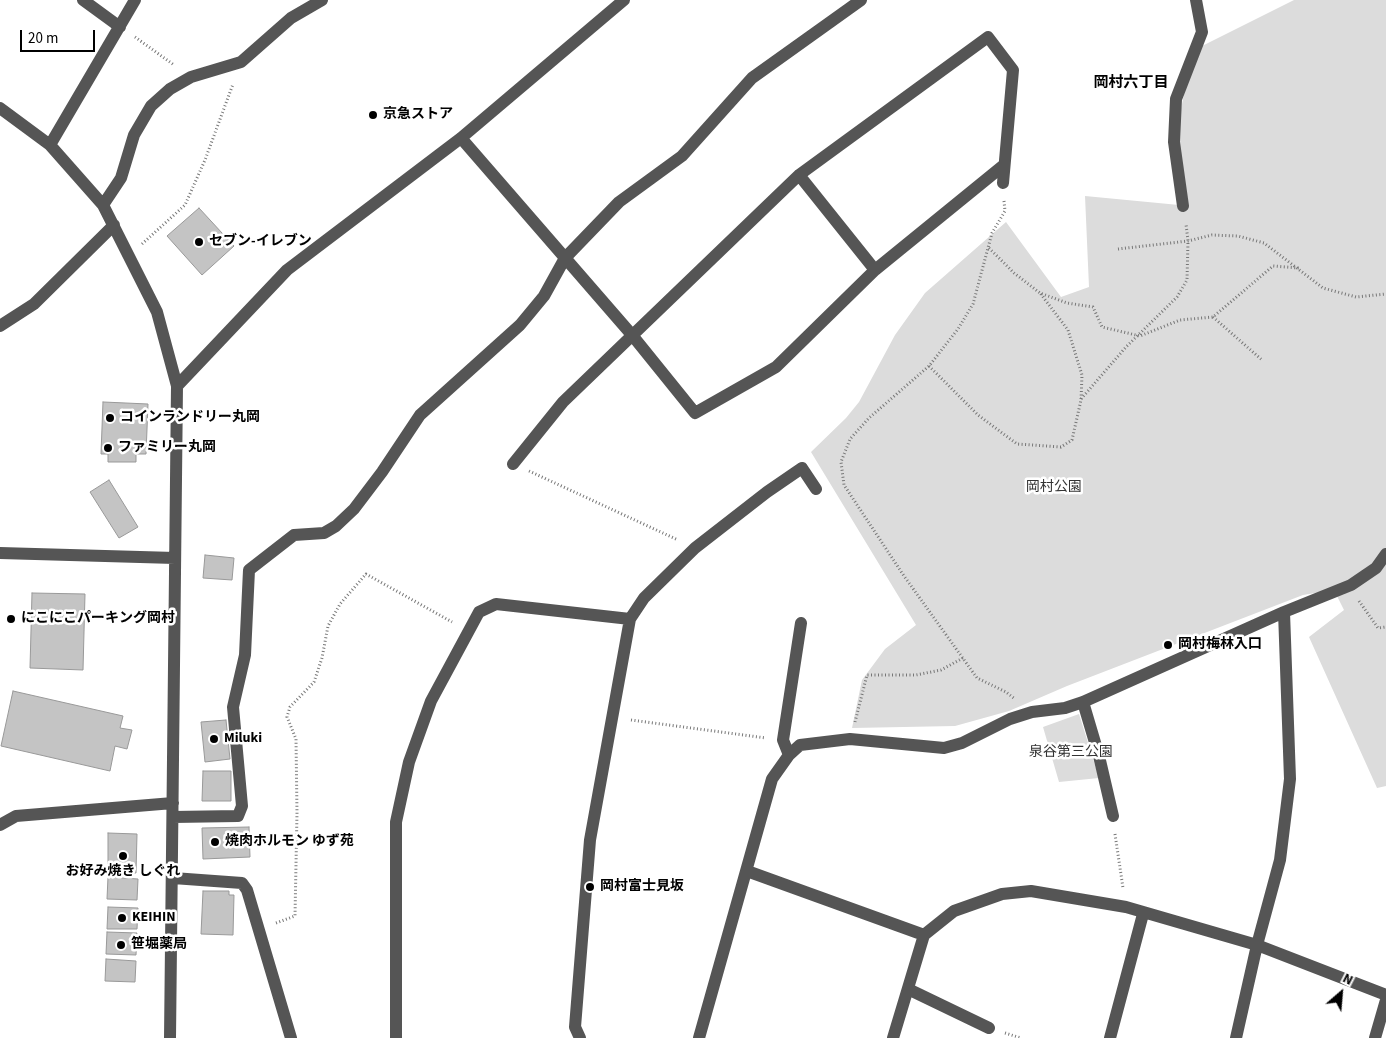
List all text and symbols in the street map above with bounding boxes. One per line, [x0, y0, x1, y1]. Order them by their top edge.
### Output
scale bar [22, 20, 98, 52]
text: 20 m [28, 28, 58, 49]
district label: 岡村六丁目 [1094, 75, 1168, 93]
place label: 京急ストア [383, 107, 453, 123]
marker: 京急ストア [367, 109, 379, 121]
place label: セブン-イレブン [209, 234, 312, 250]
marker: セブン-イレブン [193, 236, 205, 248]
place label: コインランドリー丸岡 [120, 410, 260, 426]
marker: コインランドリー丸岡 [104, 412, 116, 424]
place label: ファミリー丸岡 [118, 440, 216, 456]
marker: ファミリー丸岡 [102, 442, 114, 454]
park label: 岡村公園 [1026, 480, 1082, 496]
place label: にこにこパーキング岡村 [21, 611, 175, 627]
marker: にこにこパーキング岡村 [5, 613, 17, 625]
place label: 岡村梅林入口 [1178, 637, 1262, 653]
marker: 岡村梅林入口 [1162, 639, 1174, 651]
place label: Miluki [224, 731, 262, 747]
marker: Miluki [208, 733, 220, 745]
park label: 泉谷第三公園 [1029, 745, 1113, 761]
place label: 焼肉ホルモン ゆず苑 [225, 834, 354, 850]
marker: 焼肉ホルモン ゆず苑 [209, 836, 221, 848]
marker: お好み焼き しぐれ [117, 850, 129, 862]
place label: お好み焼き しぐれ [66, 864, 180, 880]
place label: 岡村富士見坂 [600, 879, 684, 895]
marker: 岡村富士見坂 [584, 881, 596, 893]
place label: KEIHIN [132, 910, 175, 926]
marker: KEIHIN [116, 912, 128, 924]
place label: 笹堀薬局 [131, 937, 187, 953]
marker: 笹堀薬局 [115, 939, 127, 951]
north arrow [1316, 968, 1366, 1018]
text: N [1339, 969, 1356, 991]

